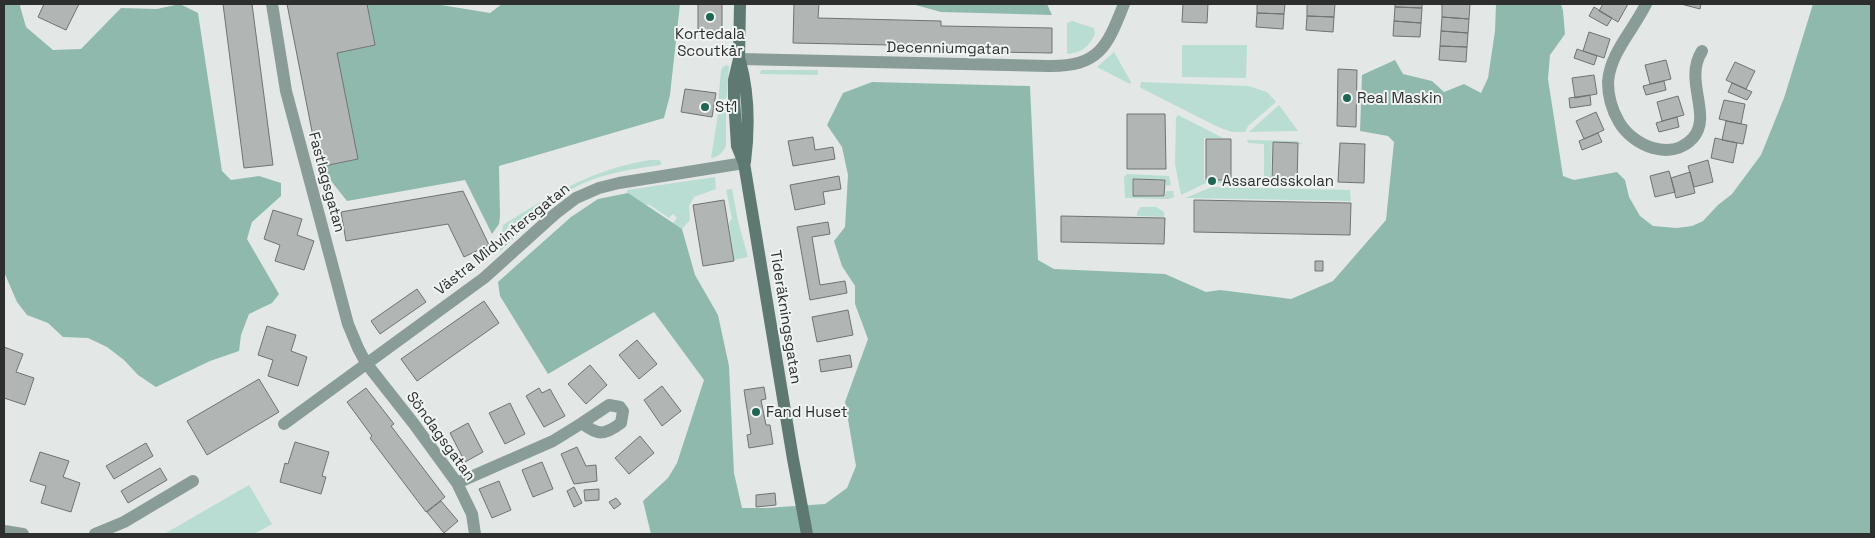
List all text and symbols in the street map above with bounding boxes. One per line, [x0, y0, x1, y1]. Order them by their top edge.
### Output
marker: Kortedala Scoutkår [704, 11, 716, 23]
place label: Kortedala Scoutkår [675, 24, 745, 60]
street label: Decenniumgatan [886, 37, 1010, 58]
place label: Real Maskin [1357, 88, 1442, 107]
marker: Real Maskin [1341, 92, 1353, 104]
place label: St1 [715, 97, 737, 116]
marker: St1 [699, 101, 711, 113]
street label: Fastlagsgatan [305, 130, 350, 234]
place label: Assaredsskolan [1222, 171, 1334, 190]
marker: Assaredsskolan [1206, 175, 1218, 187]
street label: Västra Midvintersgatan [430, 178, 573, 299]
street label: Tideräkningsgatan [767, 249, 806, 385]
street label: Söndagsgatan [403, 387, 480, 484]
place label: Fand Huset [766, 402, 848, 421]
marker: Fand Huset [750, 406, 762, 418]

